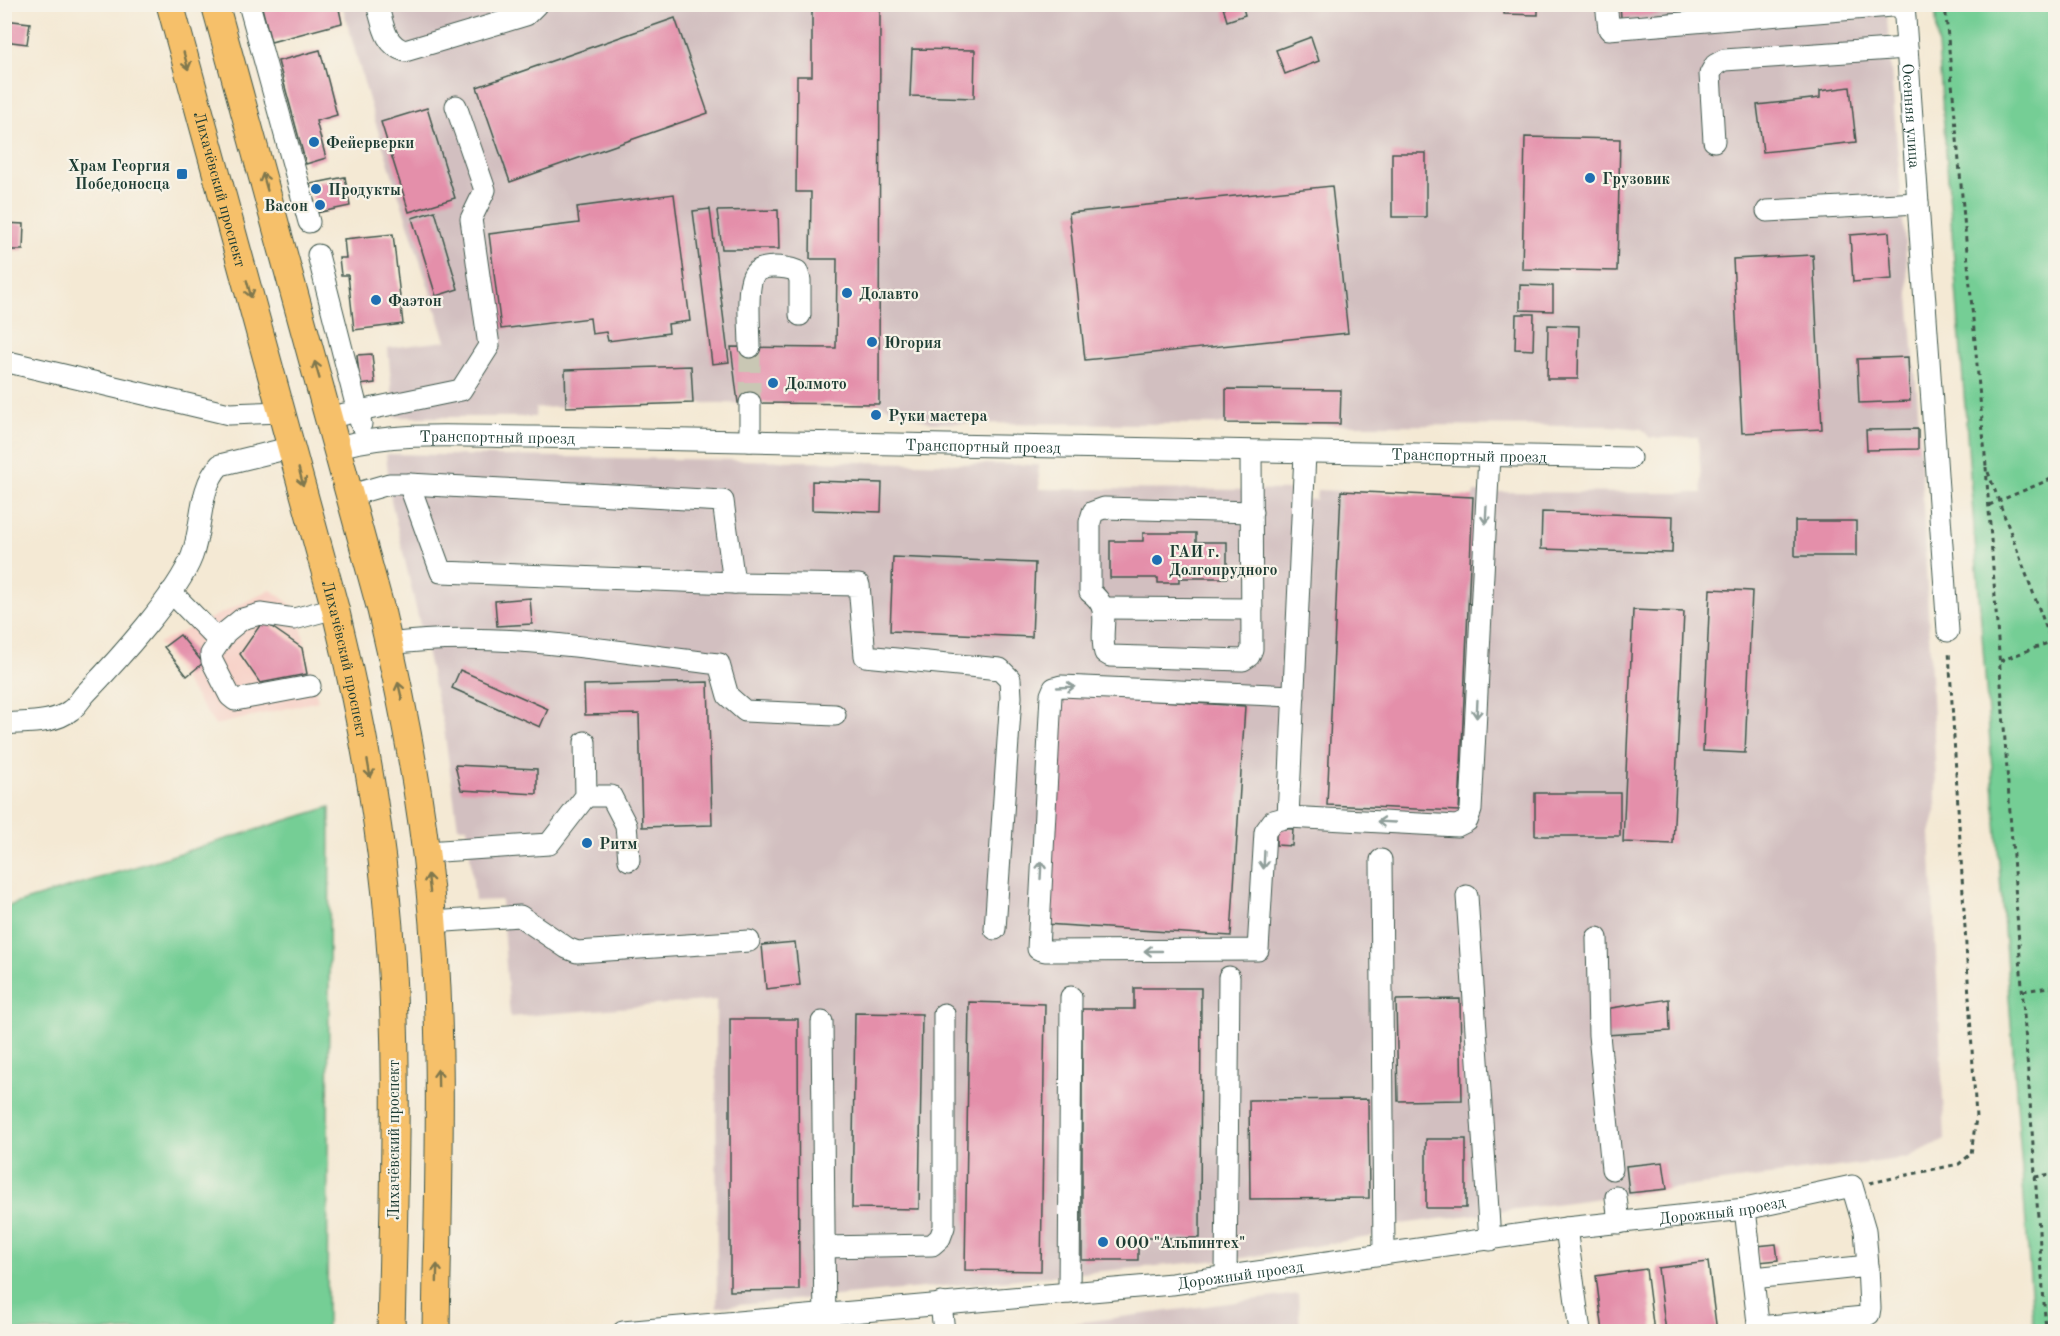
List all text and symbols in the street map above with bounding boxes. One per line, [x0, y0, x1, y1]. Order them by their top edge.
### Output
one-way arrow [180, 51, 192, 70]
street label: Осенняя улица [1898, 63, 1922, 169]
street label: Лихачёвский проспект [190, 110, 248, 269]
marker: Фейерверки [307, 135, 321, 149]
place label: Фейерверки [326, 136, 414, 152]
place label: Храм Георгия Победоносца [68, 159, 170, 193]
marker: Храм Георгия Победоносца [175, 167, 189, 181]
marker: Грузовик [1583, 171, 1597, 185]
place label: Грузовик [1602, 172, 1671, 188]
one-way arrow [259, 173, 270, 192]
marker: Продукты [309, 182, 323, 196]
place label: Продукты [328, 183, 401, 199]
marker: Васон [313, 198, 327, 212]
place label: Васон [264, 199, 308, 215]
one-way arrow [244, 279, 255, 298]
marker: Долавто [840, 286, 854, 300]
place label: Долавто [859, 287, 919, 303]
marker: Фаэтон [369, 293, 383, 307]
place label: Фаэтон [388, 294, 442, 310]
marker: Югория [865, 335, 879, 349]
place label: Югория [884, 336, 942, 352]
one-way arrow [311, 361, 322, 380]
marker: Долмото [766, 376, 780, 390]
place label: Долмото [785, 377, 847, 393]
marker: Руки мастера [869, 408, 883, 422]
place label: Руки мастера [888, 409, 988, 425]
street label: Транспортный проезд [419, 430, 575, 448]
street label: Транспортный проезд [905, 438, 1061, 457]
street label: Транспортный проезд [1391, 447, 1547, 466]
one-way arrow [295, 467, 307, 486]
one-way arrow [1481, 504, 1492, 524]
place label: ГАИ г. Долгопрудного [1169, 545, 1278, 579]
marker: ГАИ г. Долгопрудного [1150, 553, 1164, 567]
street label: Лихачёвский проспект [318, 579, 369, 739]
one-way arrow [1056, 681, 1075, 692]
one-way arrow [394, 682, 405, 701]
one-way arrow [1471, 699, 1482, 719]
one-way arrow [363, 759, 374, 779]
one-way arrow [1377, 816, 1397, 827]
marker: Ритм [580, 836, 594, 850]
place label: Ритм [599, 837, 637, 853]
one-way arrow [1258, 850, 1269, 870]
one-way arrow [1036, 860, 1047, 880]
one-way arrow [424, 874, 435, 894]
one-way arrow [1144, 945, 1164, 957]
street label: Лихачёвский проспект [387, 1060, 403, 1220]
one-way arrow [432, 1069, 444, 1089]
street label: Дорожный проезд [1658, 1195, 1787, 1228]
marker: ООО "Альпинтех" [1096, 1235, 1110, 1249]
place label: ООО "Альпинтех" [1115, 1236, 1245, 1252]
street label: Дорожный проезд [1176, 1259, 1305, 1293]
one-way arrow [431, 1264, 443, 1284]

